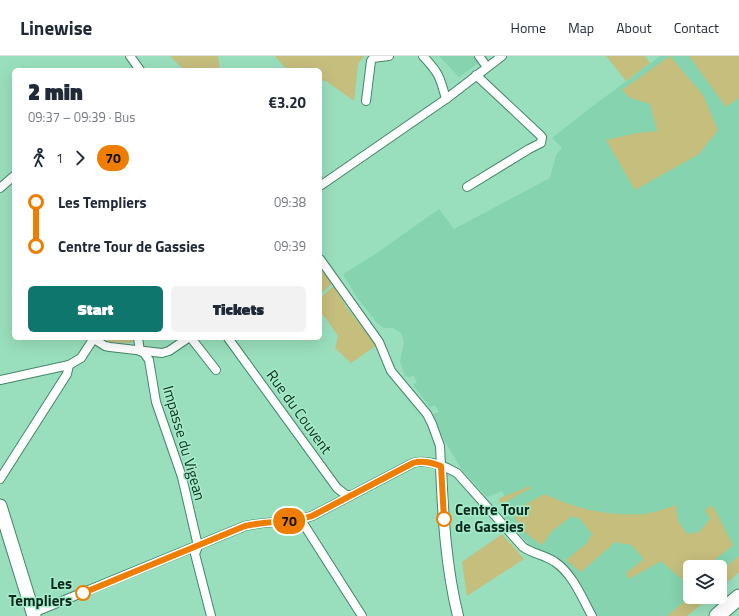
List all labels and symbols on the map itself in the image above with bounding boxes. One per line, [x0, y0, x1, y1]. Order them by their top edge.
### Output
street label: Rue du Couvent [261, 365, 338, 459]
street label: Impasse du Vigean [157, 383, 212, 503]
place label: Centre Tour de Gassies [455, 498, 530, 538]
line badge: 70 [271, 508, 307, 534]
marker: Centre Tour de Gassies [436, 511, 452, 527]
place label: Les Templiers [9, 572, 72, 612]
marker: Les Templiers [75, 585, 91, 601]

